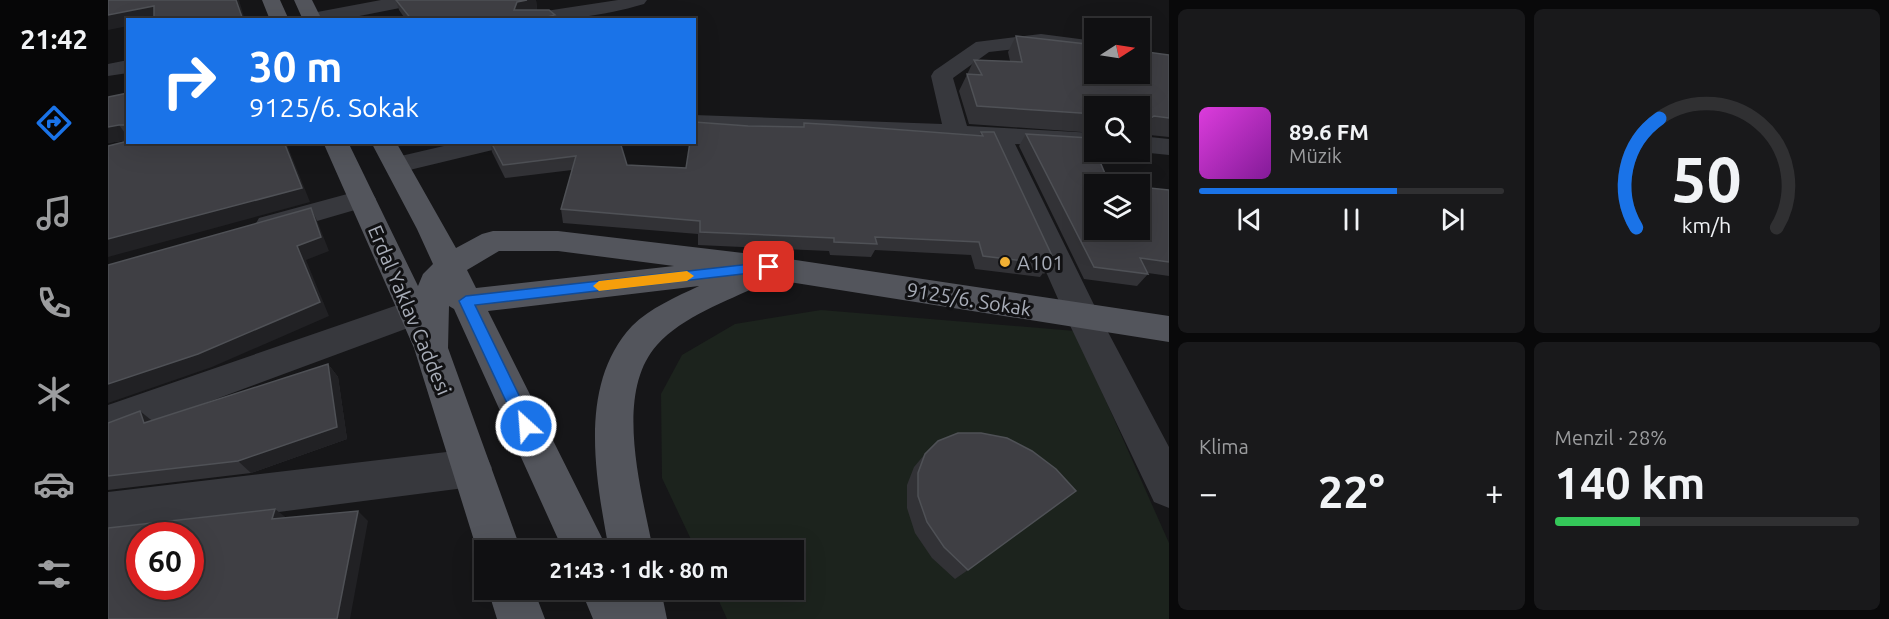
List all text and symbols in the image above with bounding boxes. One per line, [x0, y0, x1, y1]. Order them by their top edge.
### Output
north arrow [1084, 18, 1150, 84]
map controls [1084, 18, 1150, 240]
text: 21:42 [20, 24, 88, 54]
icon: right [150, 42, 228, 120]
text: 30 m [249, 43, 343, 90]
text: 9125/6. Sokak [249, 92, 419, 122]
button: search [1084, 96, 1150, 162]
icon: directions [33, 102, 75, 144]
text: 89.6 FM [1289, 119, 1369, 144]
text: Müzik [1289, 144, 1342, 167]
text: 50 [1672, 144, 1742, 214]
button: layers [1084, 174, 1150, 240]
icon: music [33, 192, 75, 234]
icon: previous [1233, 203, 1266, 236]
icon: pause [1335, 203, 1368, 236]
icon: next [1436, 203, 1469, 236]
text: km/h [1682, 214, 1731, 238]
street label: Erdal Yaklav Caddesi [364, 222, 456, 398]
pin [743, 241, 794, 292]
icon: arrive [752, 250, 785, 283]
place label: A101 [1017, 251, 1064, 274]
marker: A101 [998, 255, 1012, 269]
street label: 9125/6. Sokak [905, 278, 1033, 320]
icon: phone [33, 282, 75, 324]
icon: climate [33, 373, 75, 415]
position arrow [494, 394, 558, 458]
text: Menzil · 28% [1555, 426, 1667, 449]
text: Klima [1199, 435, 1249, 458]
text: 140 km [1555, 457, 1705, 508]
icon: car [33, 463, 75, 505]
text: 22° [1318, 466, 1385, 517]
text: − [1199, 474, 1218, 511]
text: + [1485, 474, 1504, 511]
speed limit sign: 60 [126, 522, 204, 600]
icon: filters [33, 553, 75, 595]
text: 21:43 · 1 dk · 80 m [550, 557, 728, 582]

